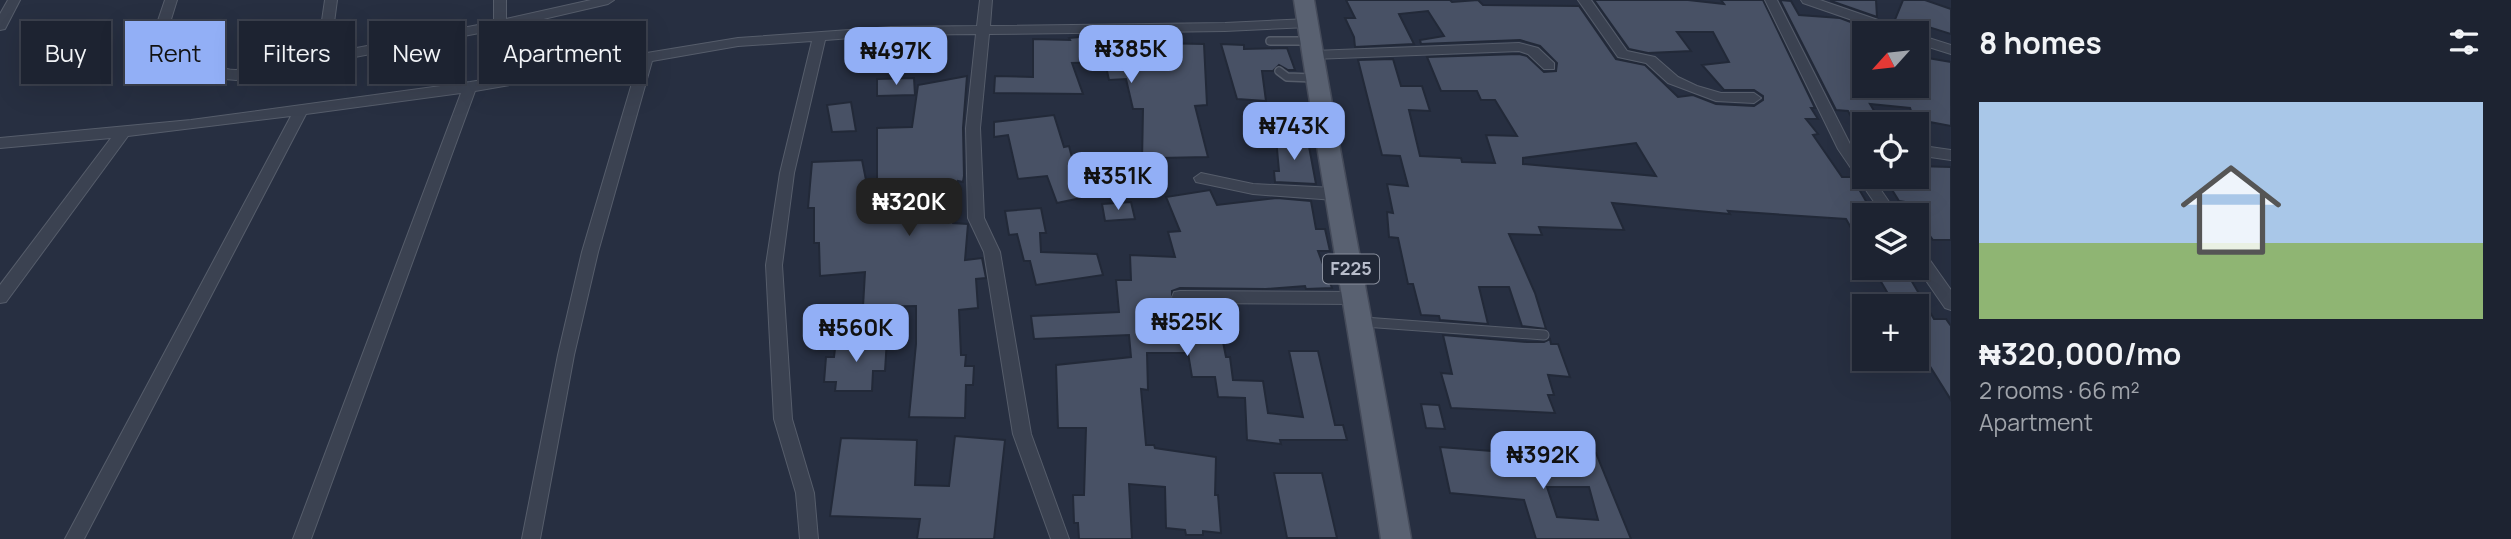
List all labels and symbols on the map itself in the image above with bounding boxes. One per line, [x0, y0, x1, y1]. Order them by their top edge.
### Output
north arrow [1852, 21, 1928, 98]
pin: ₦385K [1082, 25, 1180, 85]
pin: ₦497K [847, 28, 945, 87]
pin: ₦743K [1245, 102, 1343, 162]
pin: ₦351K [1069, 152, 1167, 212]
pin: ₦320K [860, 178, 958, 238]
road number: F225 [1323, 255, 1379, 284]
pin: ₦525K [1138, 298, 1236, 358]
pin: ₦560K [807, 304, 905, 364]
pin: ₦392K [1494, 432, 1592, 491]

